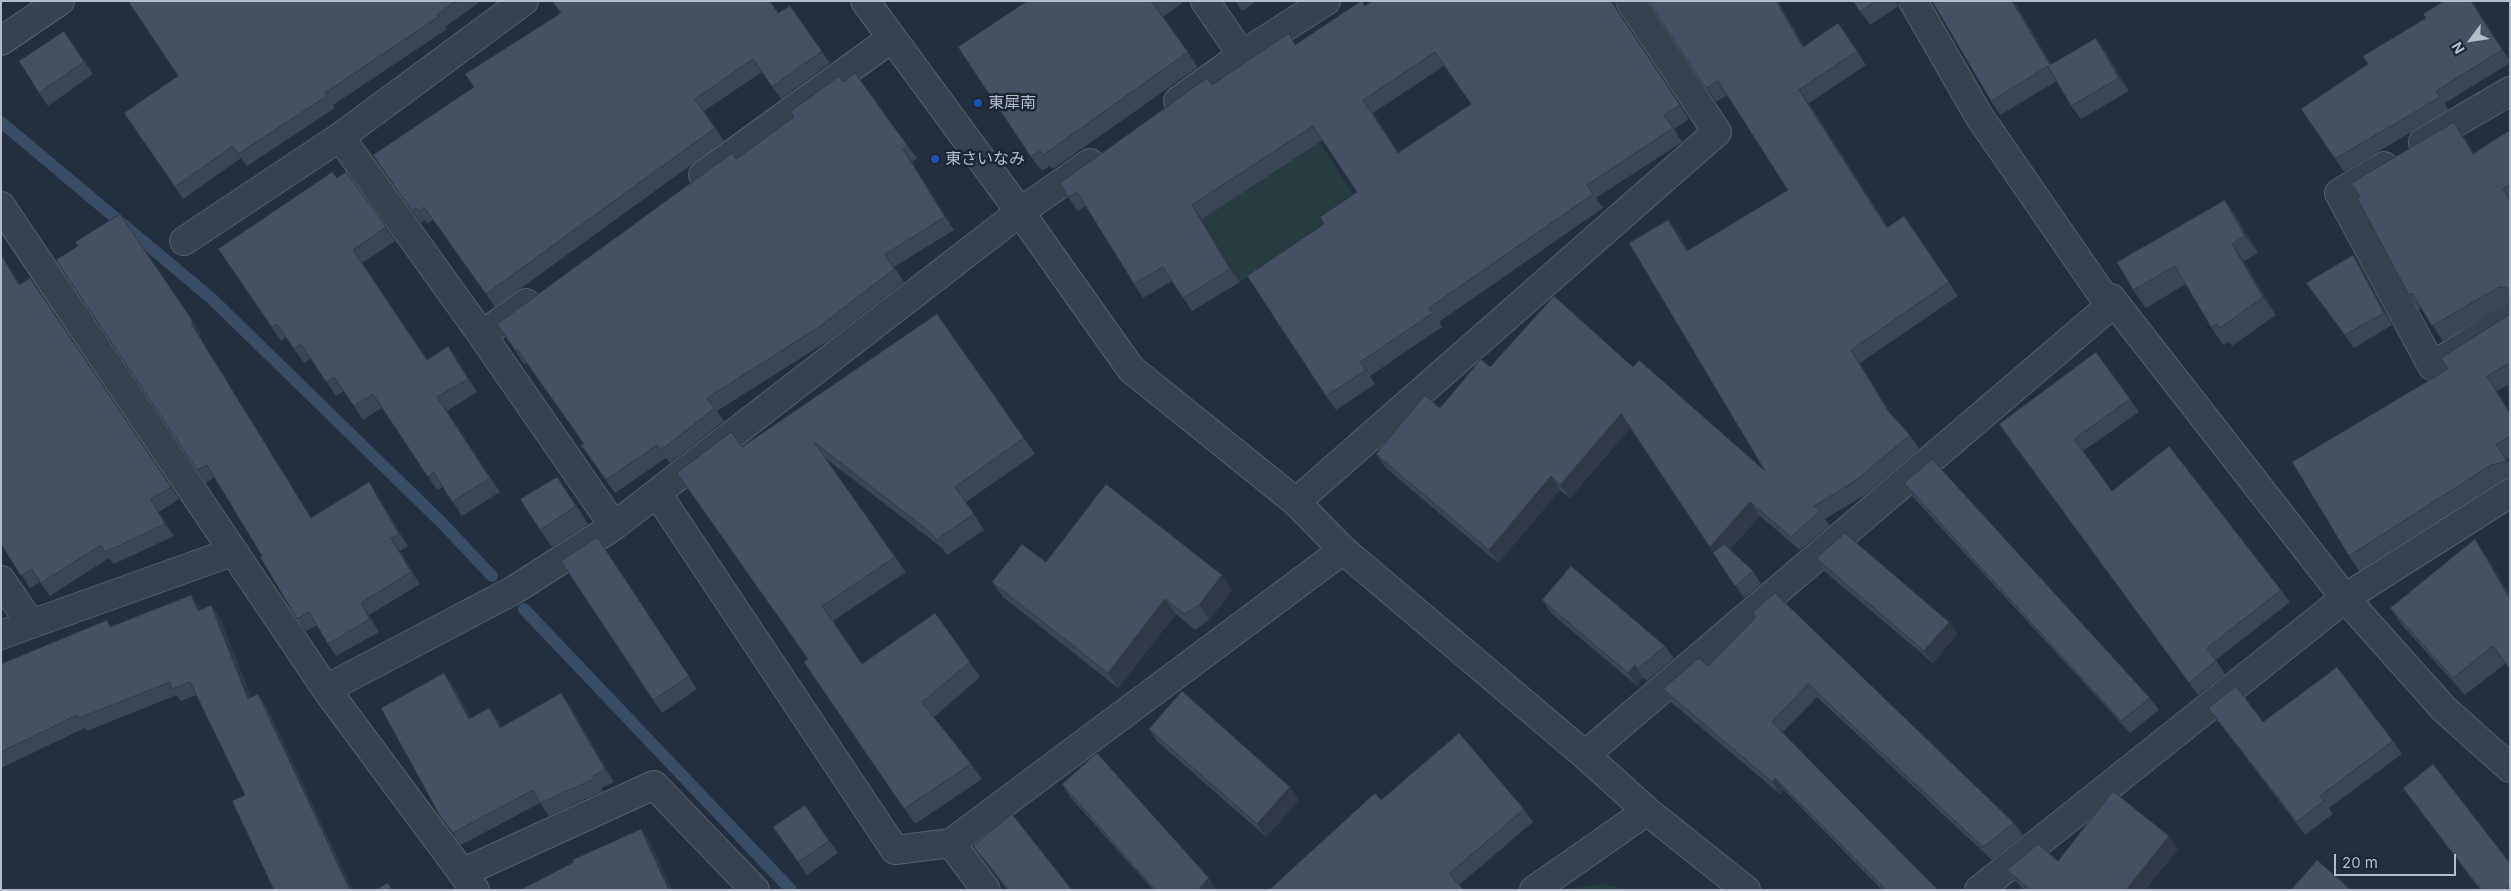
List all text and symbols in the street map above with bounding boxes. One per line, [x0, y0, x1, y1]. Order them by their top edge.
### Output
north arrow [2446, 15, 2496, 65]
text: N [2448, 39, 2468, 57]
place label: 東犀南 [988, 93, 1036, 113]
marker: 東犀南 [972, 97, 984, 109]
place label: 東さいなみ [945, 149, 1025, 169]
marker: 東さいなみ [929, 153, 941, 165]
scale bar [2336, 844, 2458, 876]
text: 20 m [2342, 853, 2378, 872]

